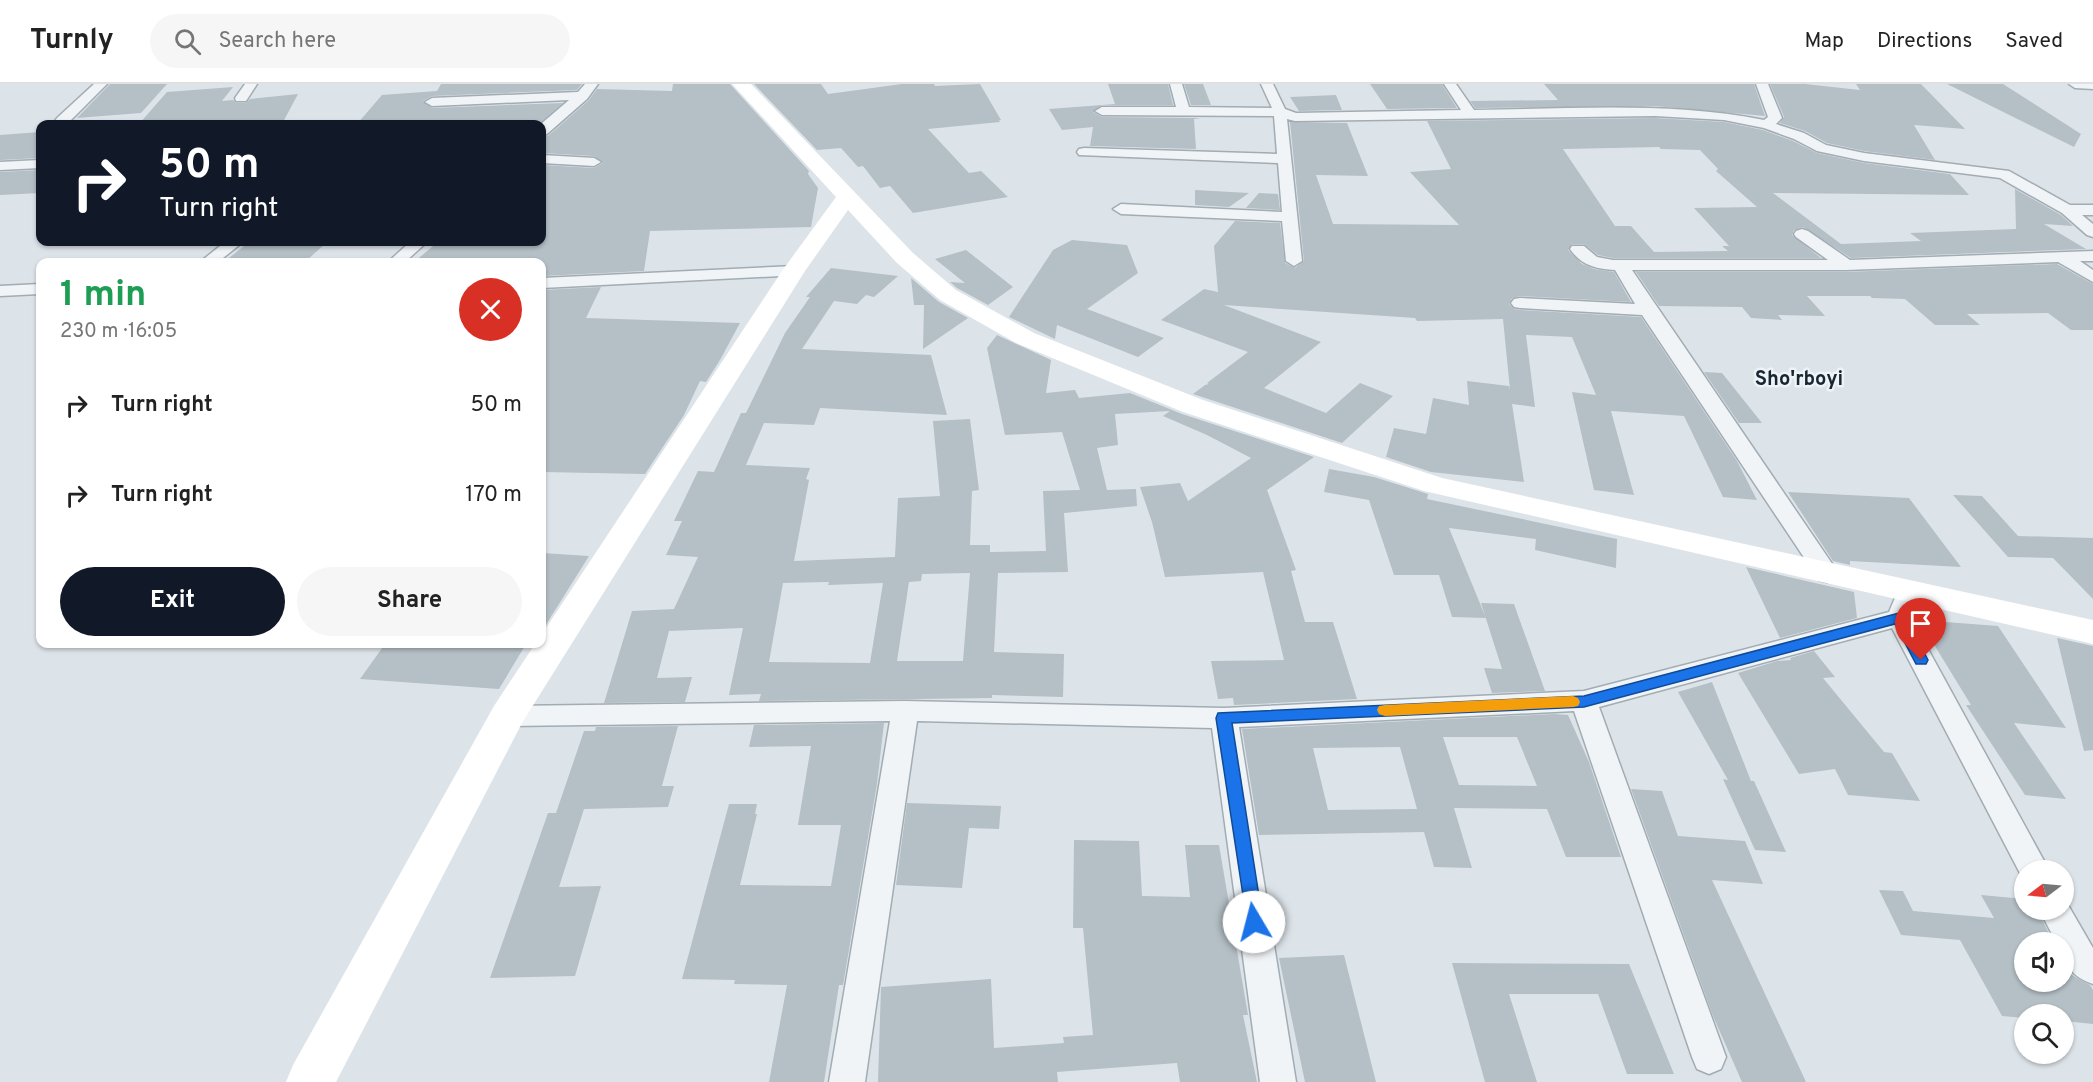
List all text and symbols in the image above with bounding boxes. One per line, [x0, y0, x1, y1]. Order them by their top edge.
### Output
search box [150, 14, 570, 68]
text: Turnly [30, 23, 114, 59]
icon: search [171, 25, 204, 58]
text: Search here [219, 28, 336, 55]
text: Map [1804, 28, 1844, 55]
text: Directions [1877, 28, 1972, 55]
text: Saved [2005, 28, 2063, 55]
text: 50 m [159, 140, 260, 193]
icon: right [60, 144, 138, 222]
text: Turn right [159, 192, 278, 226]
text: 1 min [60, 273, 146, 319]
button: close [459, 278, 522, 341]
text: 230 m · 16:05 [60, 319, 177, 345]
district label: Sho'rboyi [1755, 367, 1843, 393]
icon: right [60, 389, 93, 422]
text: Turn right [111, 392, 213, 419]
text: 50 m [470, 392, 522, 419]
icon: right [60, 479, 93, 512]
text: Turn right [111, 482, 213, 509]
text: 170 m [465, 482, 522, 509]
button: Exit [60, 567, 285, 636]
button: Share [297, 567, 522, 636]
pin [1895, 598, 1946, 660]
icon: arrive [1904, 607, 1937, 640]
north arrow [2014, 860, 2074, 920]
map controls [2014, 860, 2074, 1064]
position arrow [1222, 890, 1286, 954]
button: sound [2014, 932, 2074, 992]
button: search [2014, 1004, 2074, 1064]

